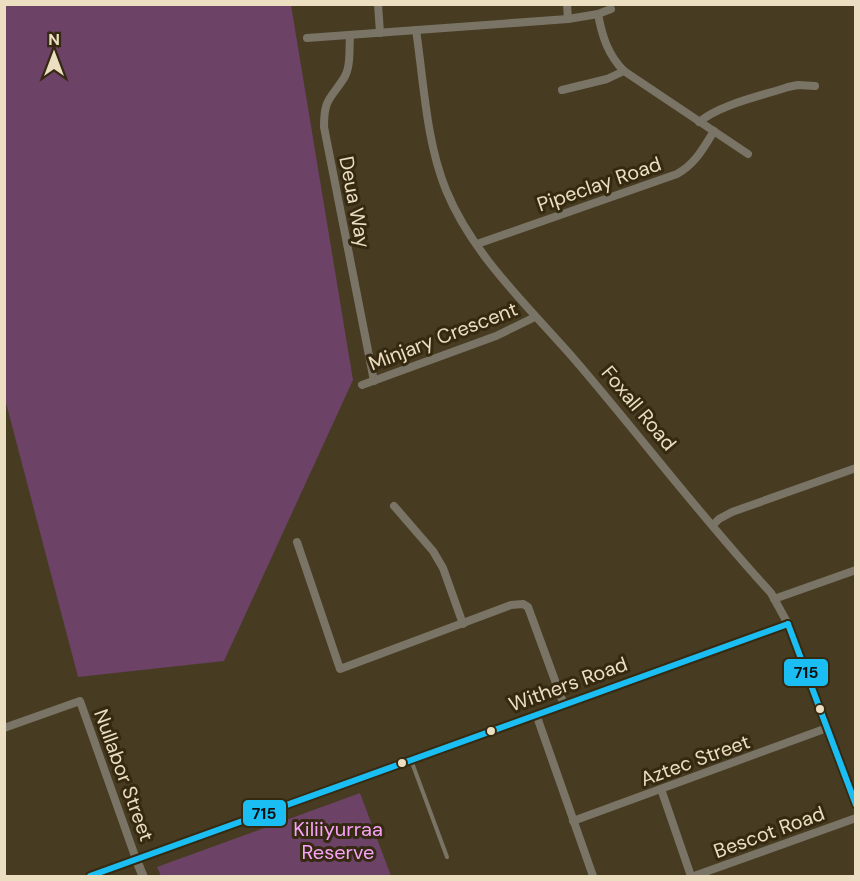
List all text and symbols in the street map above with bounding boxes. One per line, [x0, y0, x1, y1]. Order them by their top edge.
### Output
north arrow [24, 24, 84, 84]
text: N [48, 29, 60, 50]
street label: Pipeclay Road [533, 151, 665, 217]
street label: Deua Way [333, 154, 377, 250]
street label: Minjary Crescent [365, 296, 521, 376]
street label: Foxall Road [596, 360, 682, 456]
street label: Withers Road [505, 651, 631, 717]
line badge: 715 [783, 658, 829, 687]
text: 715 [794, 662, 818, 683]
unlabelled marker [814, 703, 826, 715]
street label: Nullabor Street [88, 705, 160, 845]
unlabelled marker [485, 725, 497, 737]
street label: Aztec Street [637, 728, 754, 792]
unlabelled marker [396, 757, 408, 769]
line badge: 715 [242, 799, 287, 827]
street label: Bescot Road [710, 800, 828, 864]
text: 715 [252, 803, 276, 824]
park label: Kiliiyurraa Reserve [293, 816, 383, 865]

